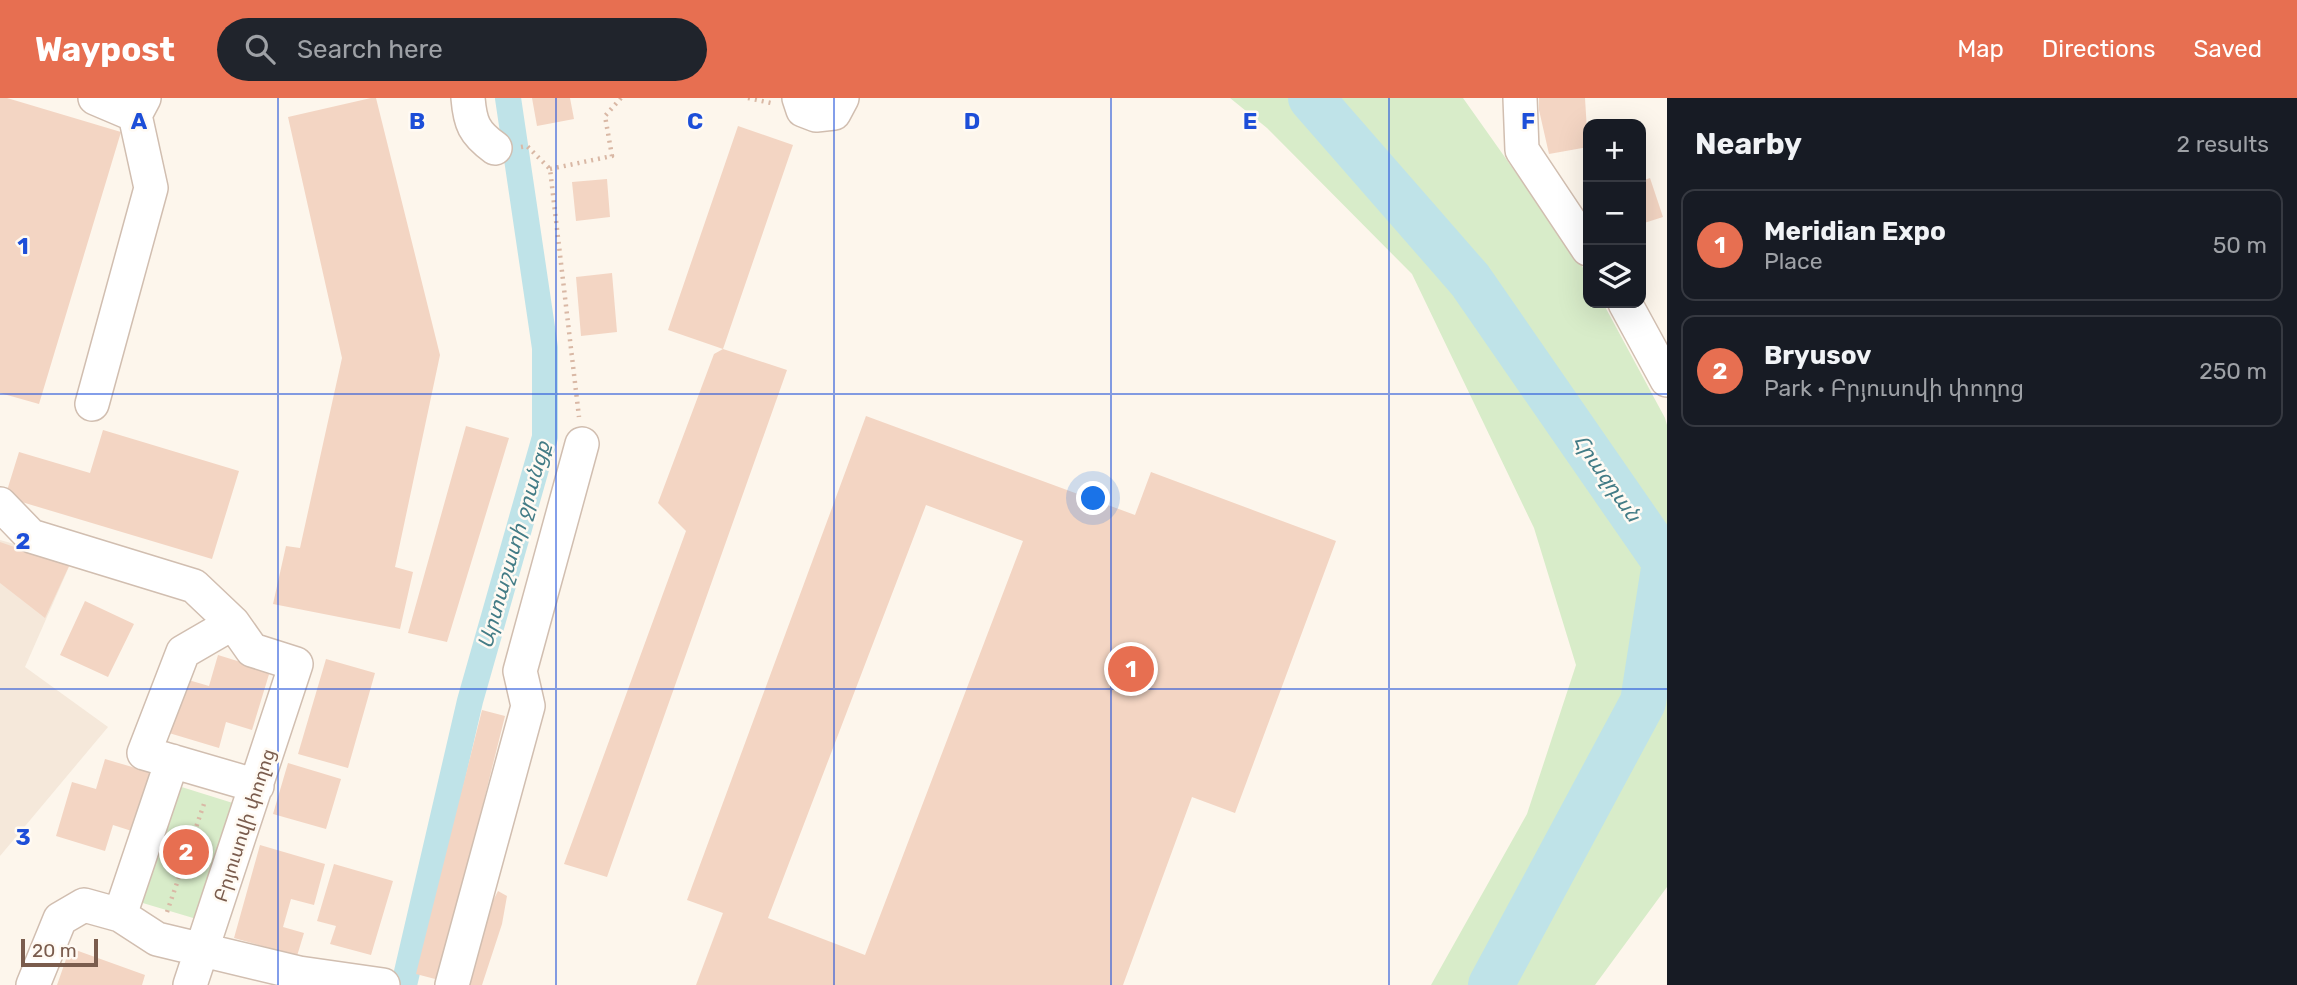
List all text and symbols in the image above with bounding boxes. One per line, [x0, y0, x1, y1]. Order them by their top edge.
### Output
search box [217, 18, 707, 81]
text: Waypost [35, 30, 175, 69]
icon: search [241, 30, 279, 68]
text: Search here [297, 34, 443, 65]
text: Map [1957, 35, 2004, 63]
text: Directions [2042, 35, 2155, 63]
text: Saved [2193, 35, 2262, 63]
text: A [131, 107, 148, 135]
text: B [409, 107, 425, 135]
text: C [687, 107, 703, 135]
text: D [964, 107, 980, 135]
text: E [1243, 107, 1257, 135]
text: F [1521, 107, 1535, 135]
map controls [1583, 119, 1646, 308]
button: + [1583, 119, 1646, 182]
text: Nearby [1695, 126, 1802, 162]
text: 2 results [2177, 130, 2269, 158]
button: − [1583, 182, 1646, 245]
text: Meridian Expo [1764, 216, 1946, 247]
text: 1 [1714, 231, 1726, 259]
text: 50 m [2213, 231, 2267, 259]
text: 1 [17, 232, 29, 260]
button: layers [1583, 245, 1646, 308]
text: Place [1764, 247, 1823, 275]
text: Bryusov [1764, 340, 1872, 371]
text: 2 [1713, 357, 1727, 385]
text: 250 m [2199, 357, 2267, 385]
text: Park · Բրյուսովի փողոց [1764, 374, 2024, 402]
water label: Հրազդան [1568, 429, 1647, 527]
water label: Արտաշատի ջրանցք [472, 437, 556, 652]
your location [1076, 481, 1110, 515]
text: 2 [16, 527, 30, 555]
pin: 1 [1108, 643, 1154, 695]
street label: Բրյուսովի փողոց [209, 746, 280, 905]
text: 3 [15, 823, 31, 851]
pin: 2 [163, 826, 209, 878]
scale bar [21, 936, 98, 968]
text: 20 m [32, 939, 77, 962]

